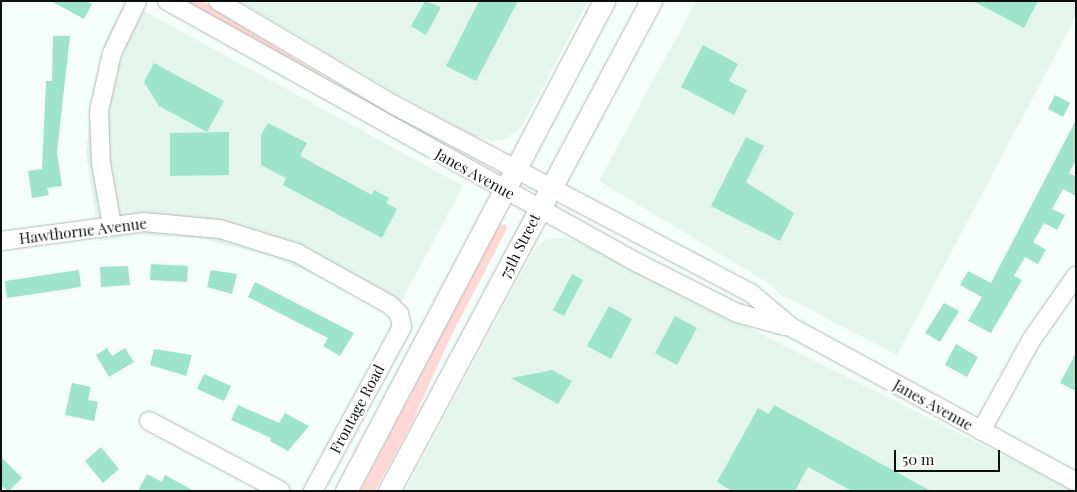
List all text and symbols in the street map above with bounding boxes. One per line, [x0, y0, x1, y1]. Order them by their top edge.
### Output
street label: Janes Avenue [432, 145, 518, 203]
street label: 75th Street [496, 211, 544, 281]
street label: Hawthorne Avenue [18, 214, 148, 248]
street label: Frontage Road [326, 361, 388, 457]
street label: Janes Avenue [890, 376, 976, 434]
scale bar [897, 440, 1003, 472]
text: 50 m [902, 449, 934, 469]

